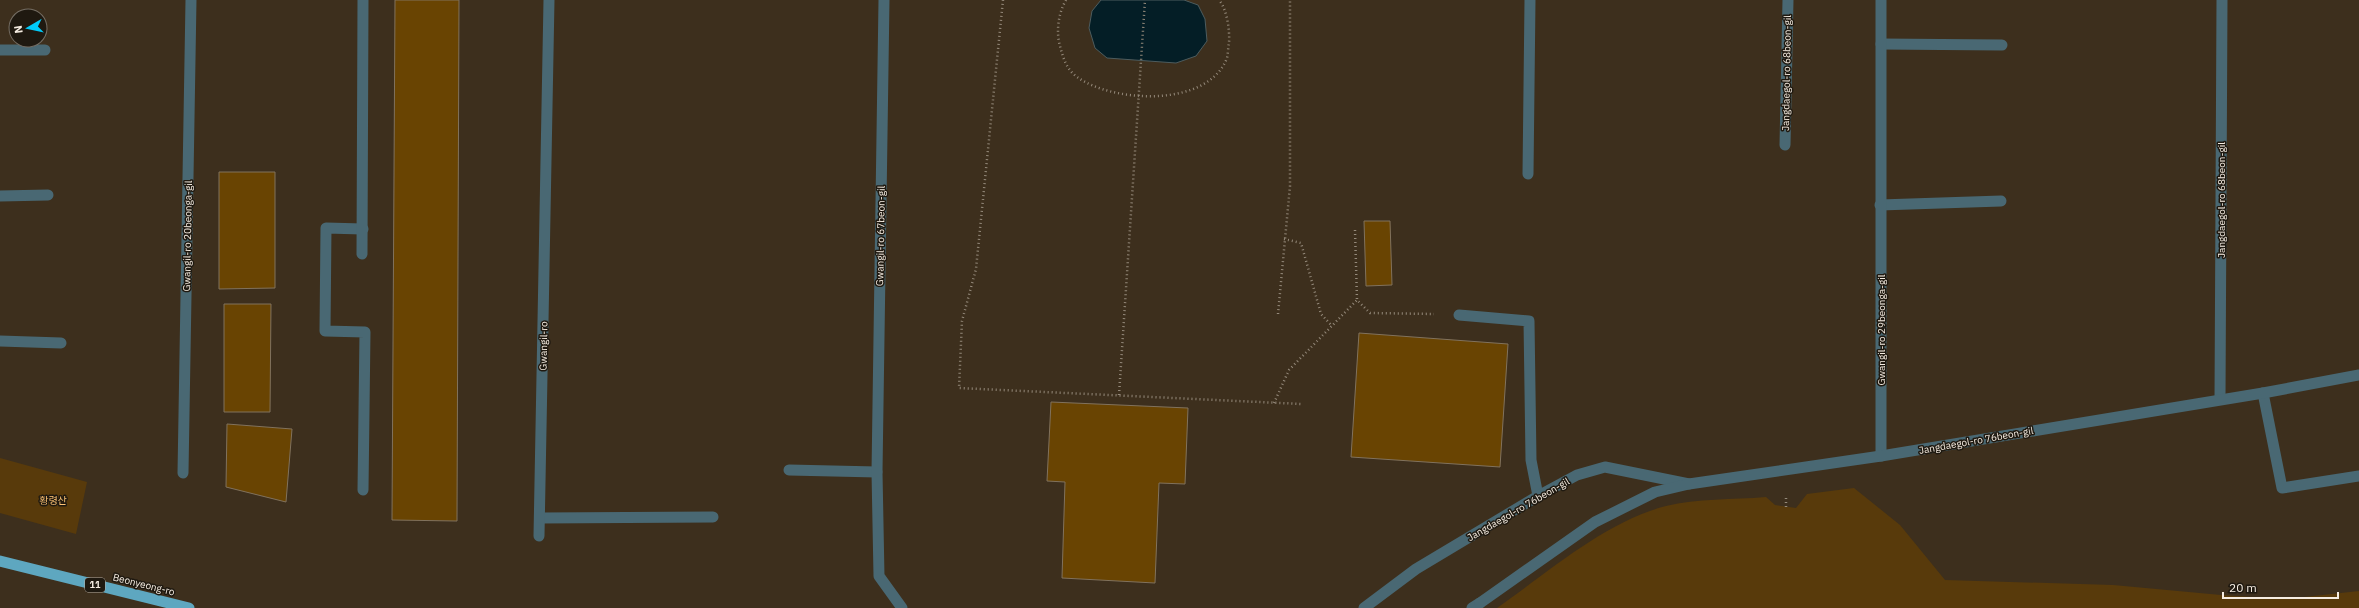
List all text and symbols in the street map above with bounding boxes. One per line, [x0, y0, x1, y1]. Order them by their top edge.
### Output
north arrow [8, 8, 48, 48]
street label: Jangdaegol-ro 68beon-gil [1779, 15, 1794, 131]
text: N [11, 25, 26, 35]
street label: Jangdaegol-ro 68beon-gil [2215, 142, 2228, 258]
street label: Gwangil-ro 20beonga-gil [180, 180, 195, 292]
street label: Gwangil-ro 67beon-gil [873, 185, 888, 286]
street label: Gwangil-ro 29beonga-gil [1875, 274, 1888, 386]
street label: Gwangil-ro [537, 321, 550, 371]
street label: Jangdaegol-ro 76beon-gil [1918, 424, 2035, 457]
street label: Jangdaegol-ro 76beon-gil [1465, 475, 1572, 544]
park label: 황령산 [39, 494, 67, 507]
street label: Beonyeong-ro [112, 571, 177, 599]
scale bar [2223, 574, 2338, 600]
road number: 11 [85, 578, 105, 592]
text: 20 m [2229, 580, 2257, 595]

